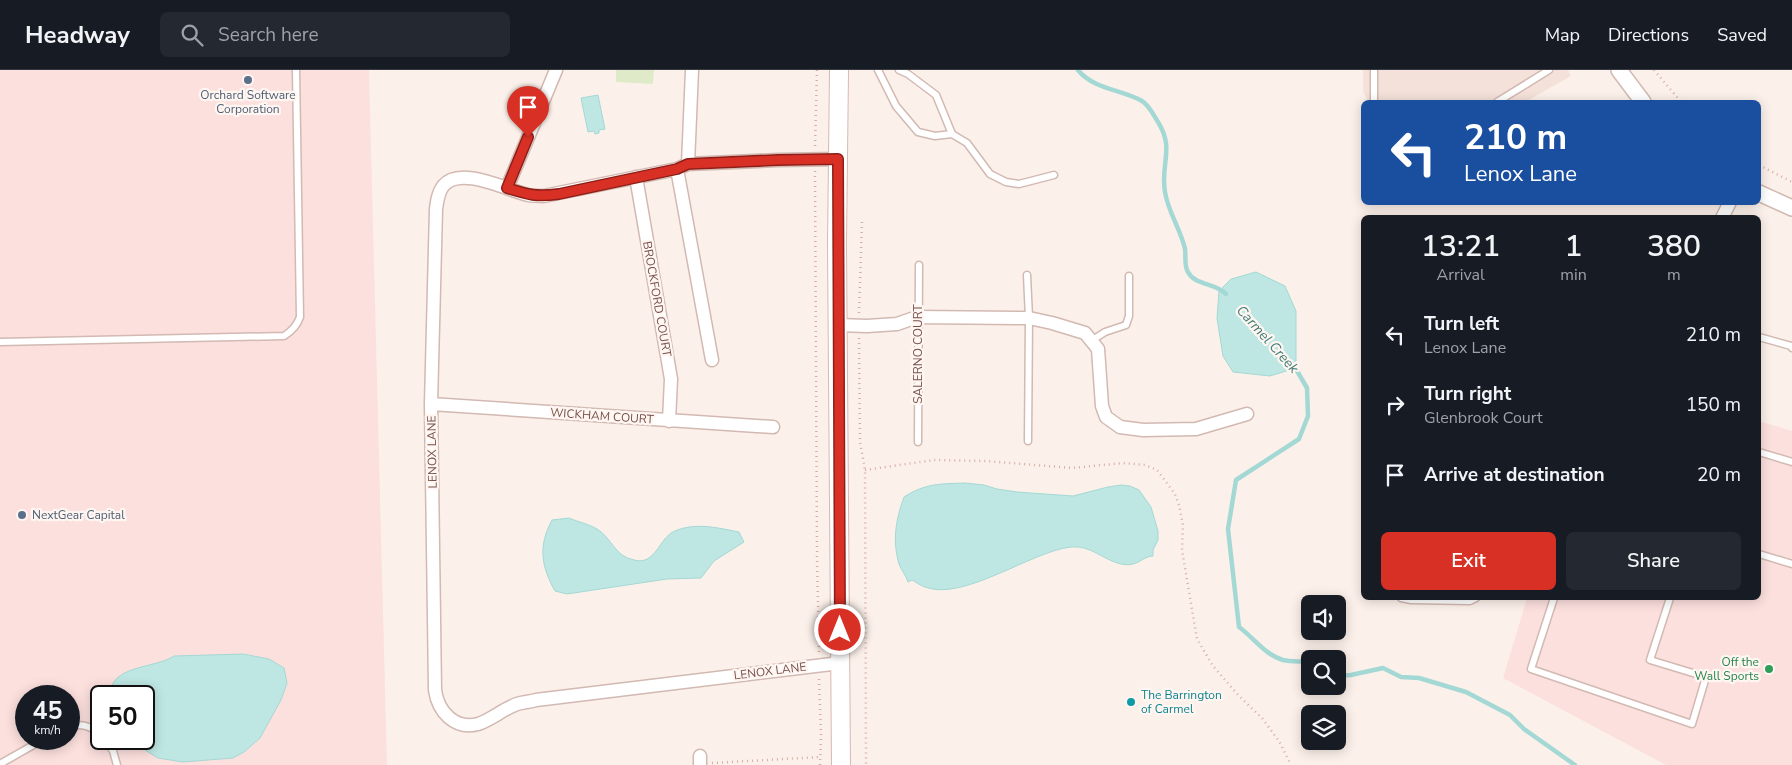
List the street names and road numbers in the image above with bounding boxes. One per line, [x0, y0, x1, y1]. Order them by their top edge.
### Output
street label: BROCKFORD COURT [639, 240, 675, 359]
street label: SALERNO COURT [910, 303, 926, 404]
street label: WICKHAM COURT [550, 404, 655, 428]
street label: LENOX LANE [423, 415, 441, 489]
street label: LENOX LANE [733, 659, 807, 683]

